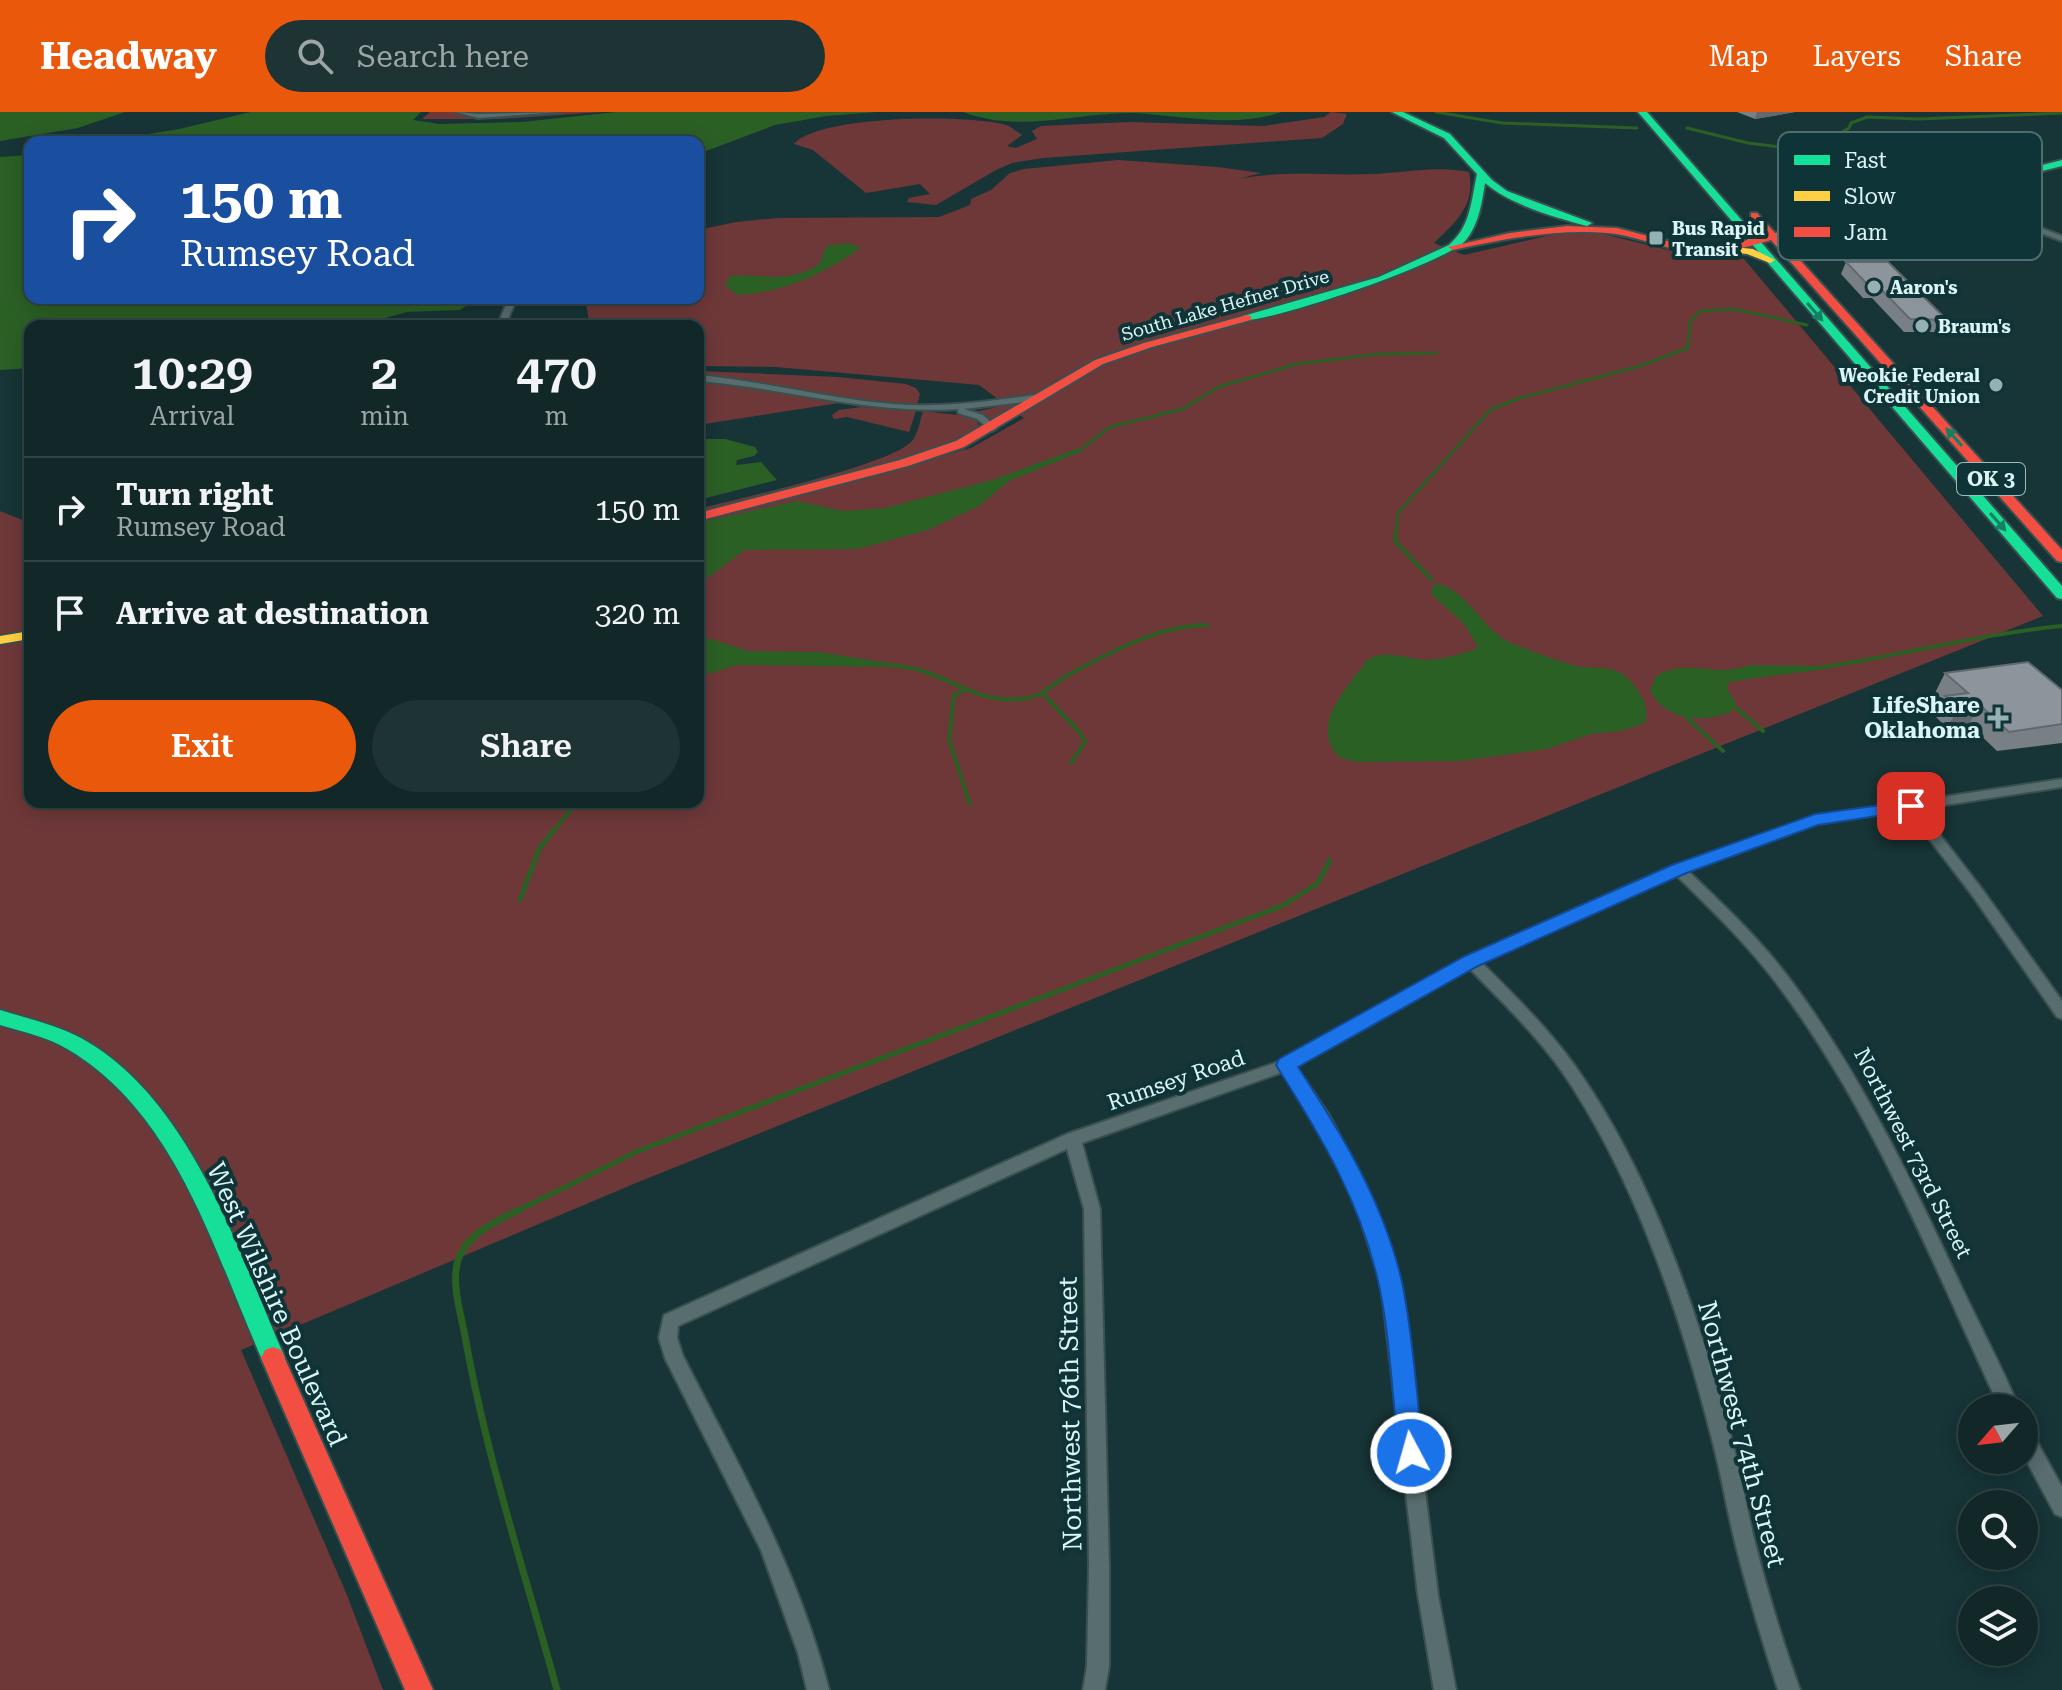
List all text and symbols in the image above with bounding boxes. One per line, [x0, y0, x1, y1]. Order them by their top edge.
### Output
search box [265, 20, 825, 92]
text: Headway [40, 34, 217, 78]
icon: search [293, 34, 337, 78]
text: Search here [357, 39, 529, 74]
text: Map [1709, 40, 1768, 73]
text: Layers [1812, 40, 1901, 73]
text: Share [1945, 40, 2022, 73]
legend [1778, 132, 2042, 260]
text: Fast [1844, 148, 1887, 173]
text: 150 m [180, 166, 342, 232]
icon: right [48, 168, 152, 272]
text: Slow [1844, 184, 1897, 209]
place label: Bus Rapid Transit [1672, 218, 1765, 260]
text: Jam [1844, 220, 1888, 245]
marker: Bus Rapid Transit [1647, 229, 1665, 247]
text: Rumsey Road [180, 233, 415, 275]
street label: South Lake Hefner Drive [1119, 265, 1331, 345]
place label: Aaron's [1890, 277, 1958, 298]
marker: Aaron's [1865, 278, 1883, 296]
one-way arrow [1806, 301, 1823, 321]
place label: Braum's [1938, 316, 2011, 337]
marker: Braum's [1913, 317, 1931, 335]
text: 10:29 [131, 345, 253, 401]
text: 2 [371, 345, 398, 401]
text: 470 [516, 345, 597, 401]
place label: Weokie Federal Credit Union [1839, 365, 1980, 407]
marker: Weokie Federal Credit Union [1987, 376, 2005, 394]
text: Arrival [150, 401, 234, 431]
text: min [360, 401, 409, 431]
text: m [545, 401, 568, 431]
one-way arrow [1945, 428, 1963, 447]
road number: OK 3 [1957, 463, 2025, 495]
text: Turn right [116, 477, 273, 512]
icon: right [48, 487, 92, 531]
text: 150 m [595, 492, 680, 527]
text: Rumsey Road [116, 512, 286, 542]
one-way arrow [1989, 512, 2006, 532]
icon: arrive [48, 591, 92, 635]
text: Arrive at destination [116, 596, 429, 631]
text: 320 m [595, 596, 680, 631]
place label: LifeShare Oklahoma [1864, 693, 1980, 743]
button: Exit [48, 700, 356, 792]
button: Share [372, 700, 680, 792]
marker: LifeShare Oklahoma [1987, 707, 2009, 729]
pin [1877, 772, 1945, 840]
icon: arrive [1889, 784, 1933, 828]
street label: Northwest 73rd Street [1849, 1044, 1977, 1262]
street label: Rumsey Road [1104, 1045, 1248, 1115]
street label: West Wilshire Boulevard [201, 1158, 353, 1451]
street label: Northwest 76th Street [1053, 1276, 1087, 1551]
street label: Northwest 74th Street [1692, 1298, 1792, 1571]
north arrow [1958, 1394, 2038, 1474]
map controls [1958, 1394, 2038, 1666]
position arrow [1369, 1411, 1453, 1495]
button: search [1958, 1490, 2038, 1570]
button: layers [1958, 1586, 2038, 1666]

